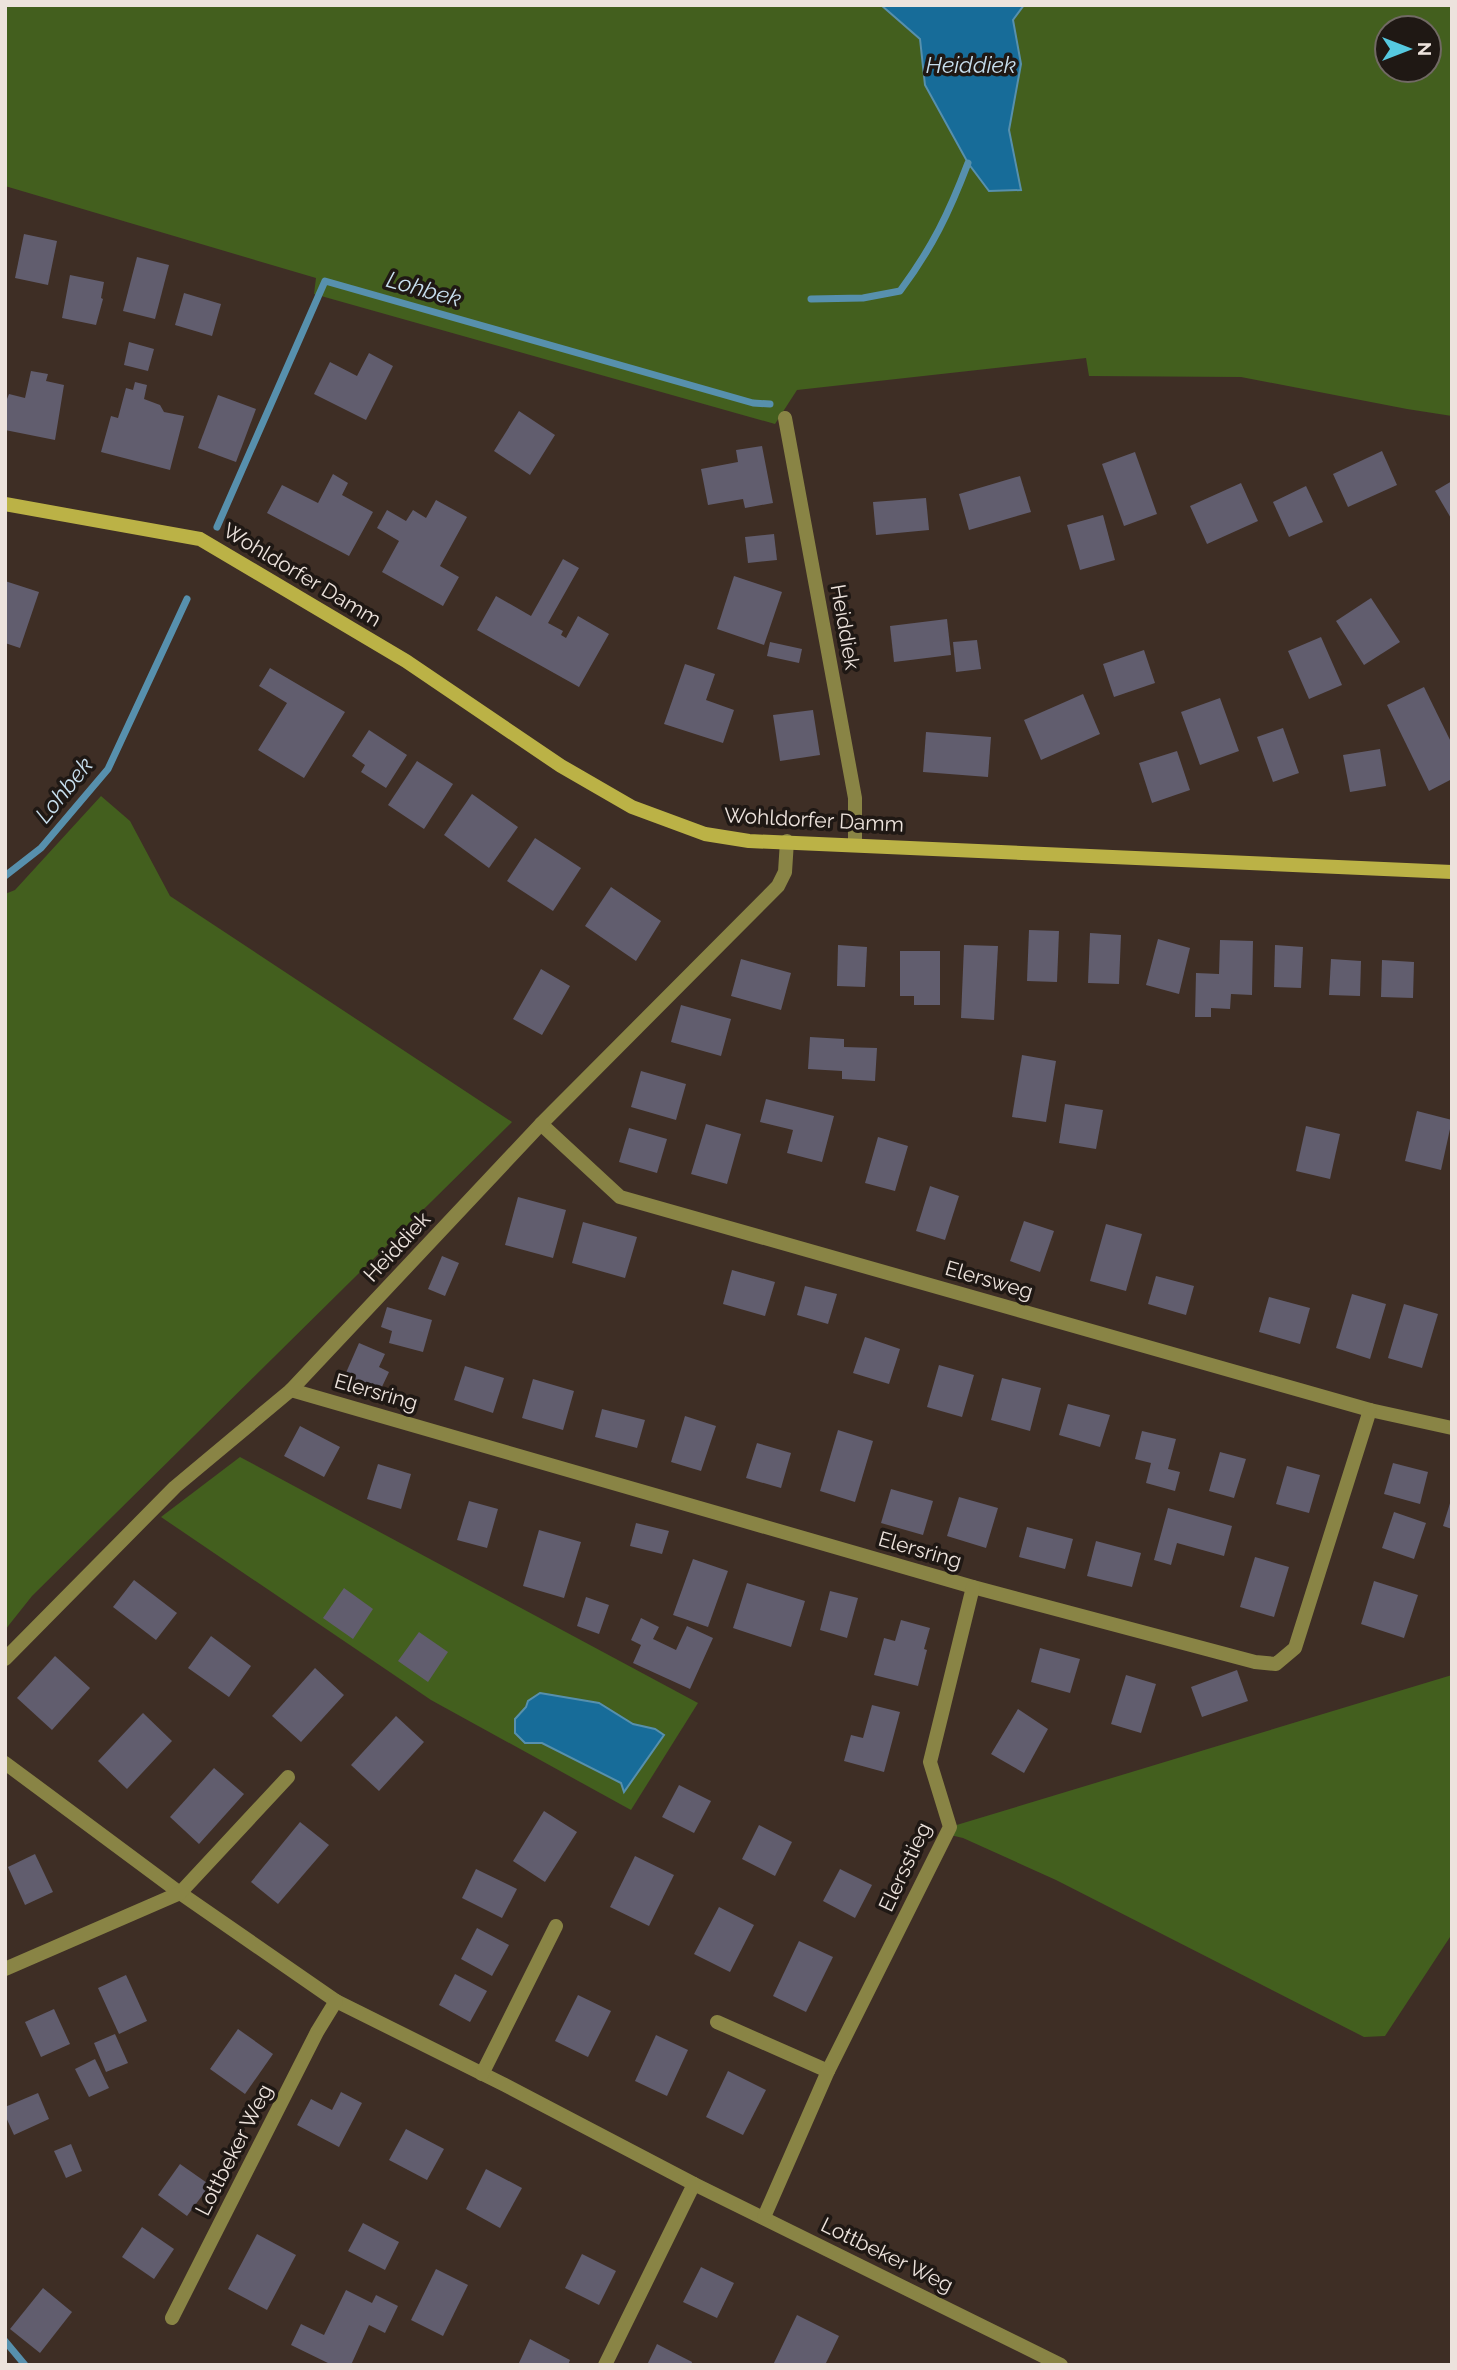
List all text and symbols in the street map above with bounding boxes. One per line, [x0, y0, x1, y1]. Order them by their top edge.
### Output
north arrow [1373, 14, 1443, 84]
text: N [1414, 42, 1436, 56]
water label: Heiddiek [926, 51, 1016, 78]
water label: Lohbek [384, 265, 465, 312]
street label: Wohldorfer Damm [219, 517, 386, 632]
street label: Heiddiek [826, 582, 865, 672]
water label: Lohbek [29, 751, 98, 828]
street label: Wohldorfer Damm [723, 802, 905, 837]
street label: Heiddiek [358, 1207, 435, 1287]
street label: Elersweg [942, 1255, 1036, 1304]
street label: Elersring [332, 1368, 421, 1415]
street label: Elersring [876, 1526, 965, 1573]
street label: Elersstieg [873, 1818, 936, 1915]
street label: Lottbeker Weg [190, 2080, 277, 2220]
street label: Lottbeker Weg [817, 2212, 957, 2297]

